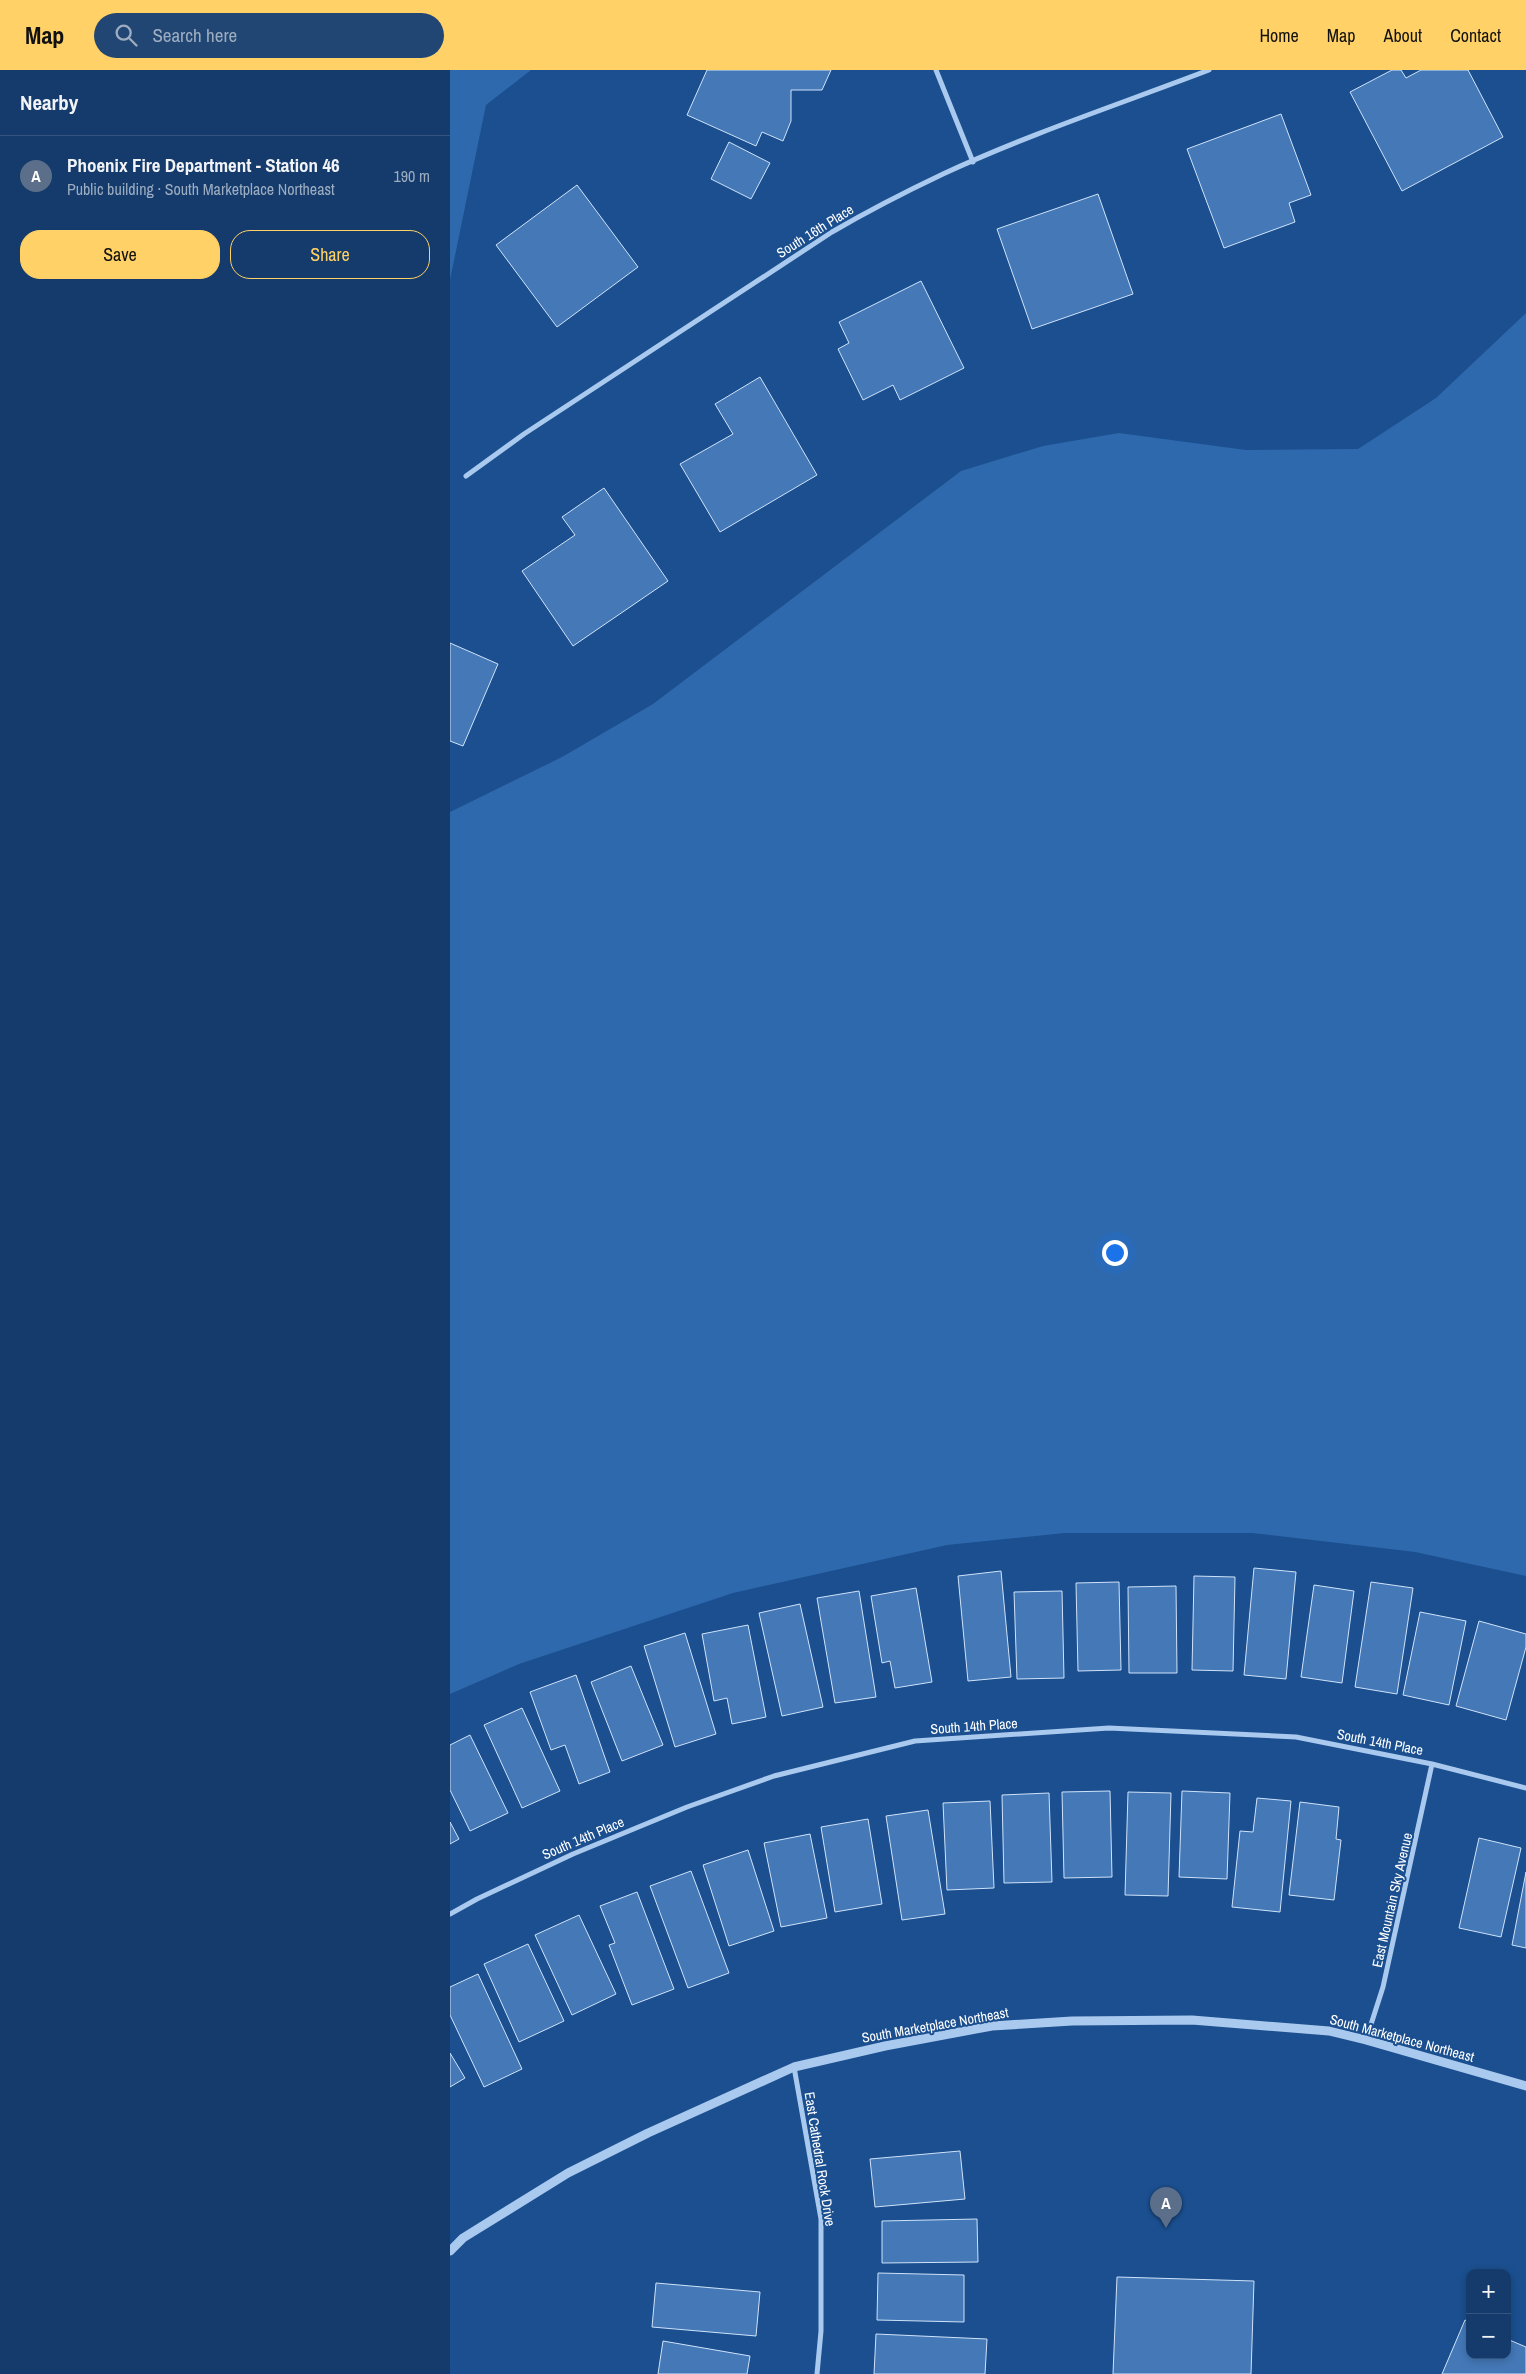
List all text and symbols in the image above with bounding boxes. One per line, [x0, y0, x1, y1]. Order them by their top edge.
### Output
search box [94, 13, 444, 58]
text: Map [25, 19, 64, 51]
icon: search [112, 21, 140, 49]
text: Search here [152, 22, 237, 48]
text: Home [1259, 23, 1299, 48]
text: Map [1327, 23, 1356, 48]
text: About [1384, 23, 1422, 48]
text: Contact [1450, 23, 1501, 48]
text: Nearby [20, 88, 78, 117]
text: Phoenix Fire Department - Station 46 [67, 152, 340, 178]
text: A [31, 165, 41, 187]
text: 190 m [394, 165, 430, 187]
text: Public building · South Marketplace Northeast [67, 178, 335, 200]
street label: South 16th Place [773, 200, 857, 262]
button: Save [20, 230, 220, 279]
button: Share [230, 230, 430, 279]
your location [1102, 1240, 1128, 1266]
street label: South 14th Place [930, 1714, 1018, 1738]
street label: South 14th Place [1335, 1725, 1425, 1759]
street label: South 14th Place [539, 1813, 627, 1863]
street label: East Mountain Sky Avenue [1368, 1831, 1416, 1969]
street label: South Marketplace Northeast [860, 2003, 1010, 2047]
street label: South Marketplace Northeast [1328, 2010, 1476, 2066]
street label: East Cathedral Rock Drive [800, 2090, 840, 2228]
pin: A [1150, 2187, 1182, 2228]
map controls [1466, 2269, 1511, 2359]
button: + [1466, 2269, 1511, 2314]
button: − [1466, 2314, 1511, 2359]

